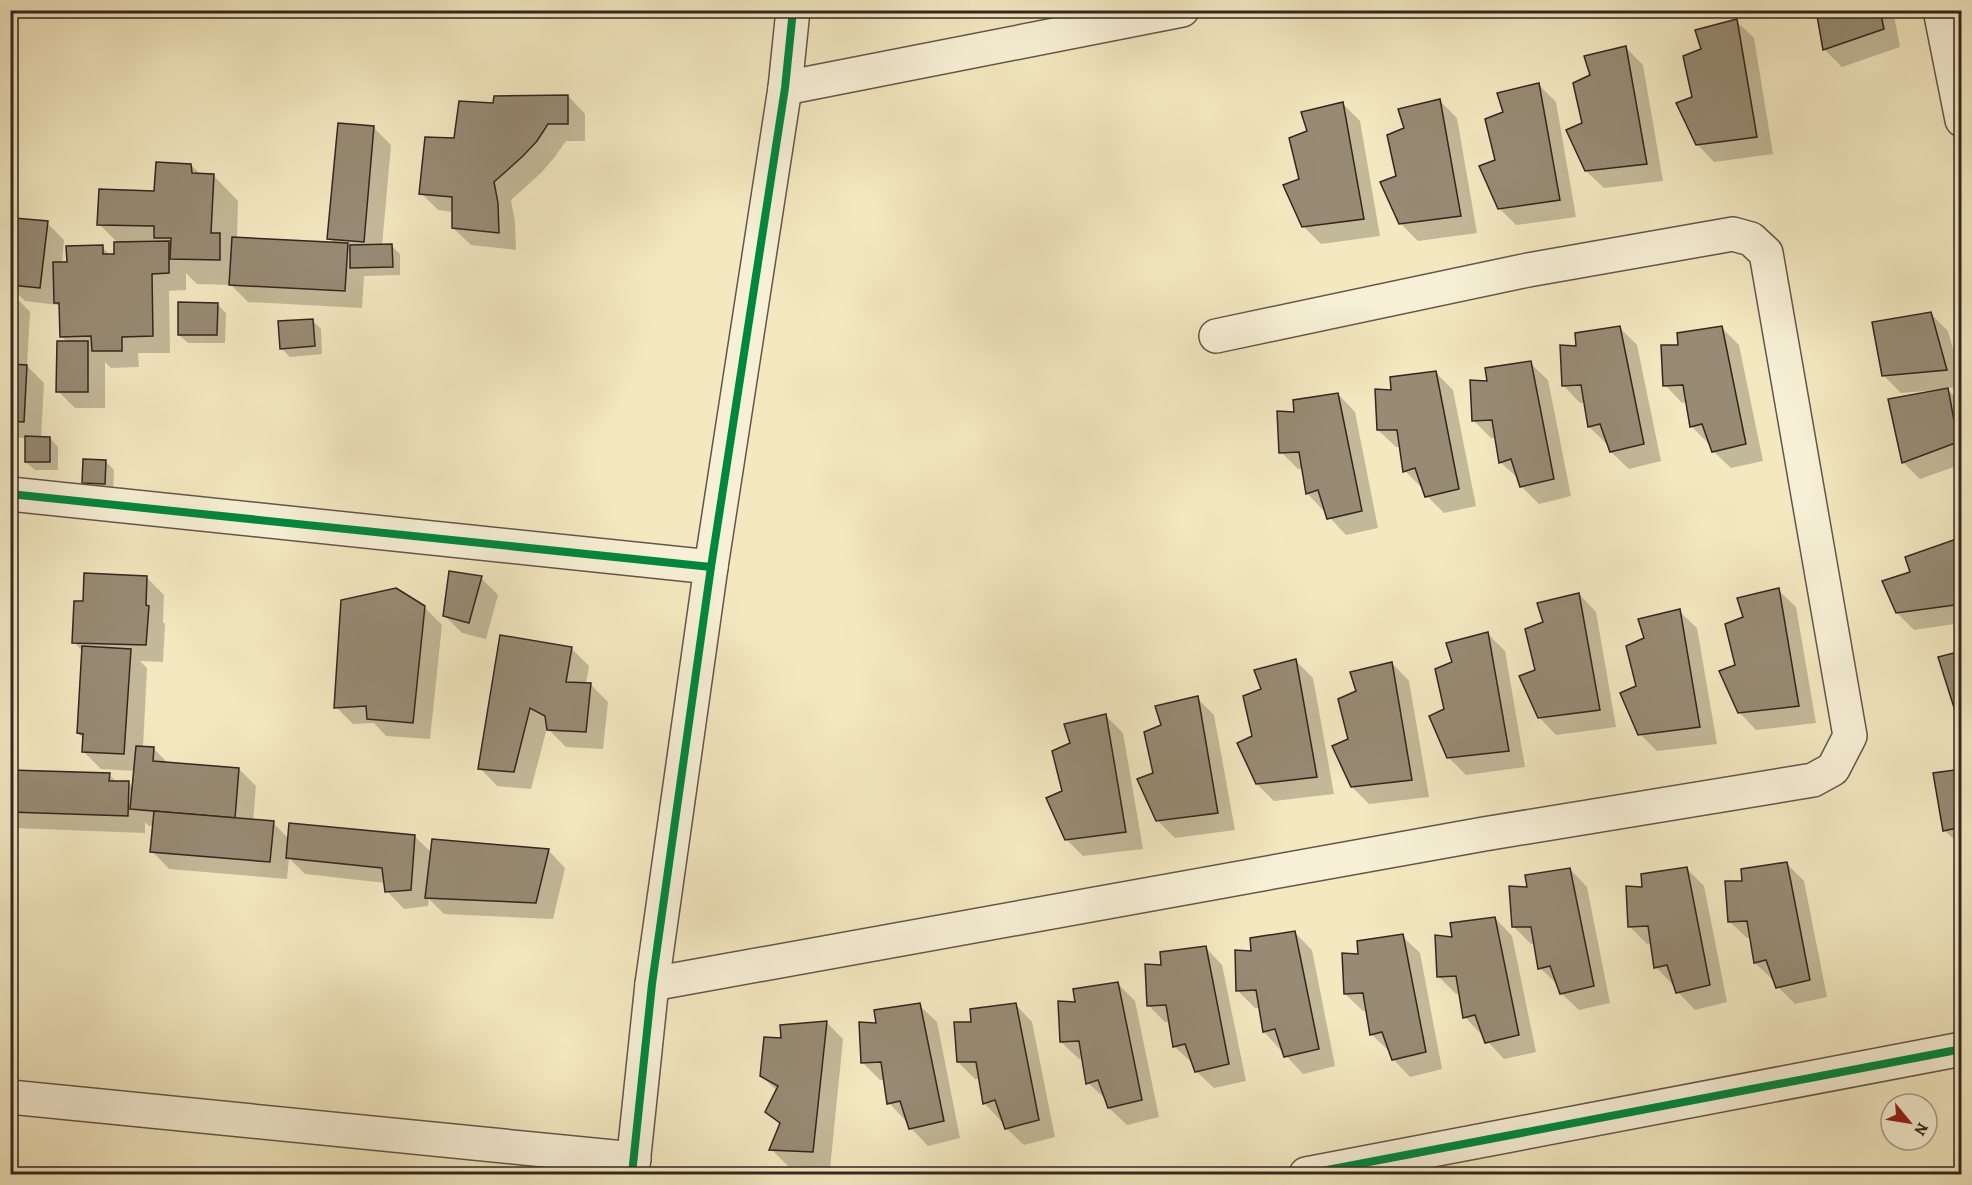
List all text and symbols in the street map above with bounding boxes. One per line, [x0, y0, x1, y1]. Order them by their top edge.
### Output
north arrow [1879, 1092, 1939, 1152]
text: N [1909, 1118, 1934, 1140]

